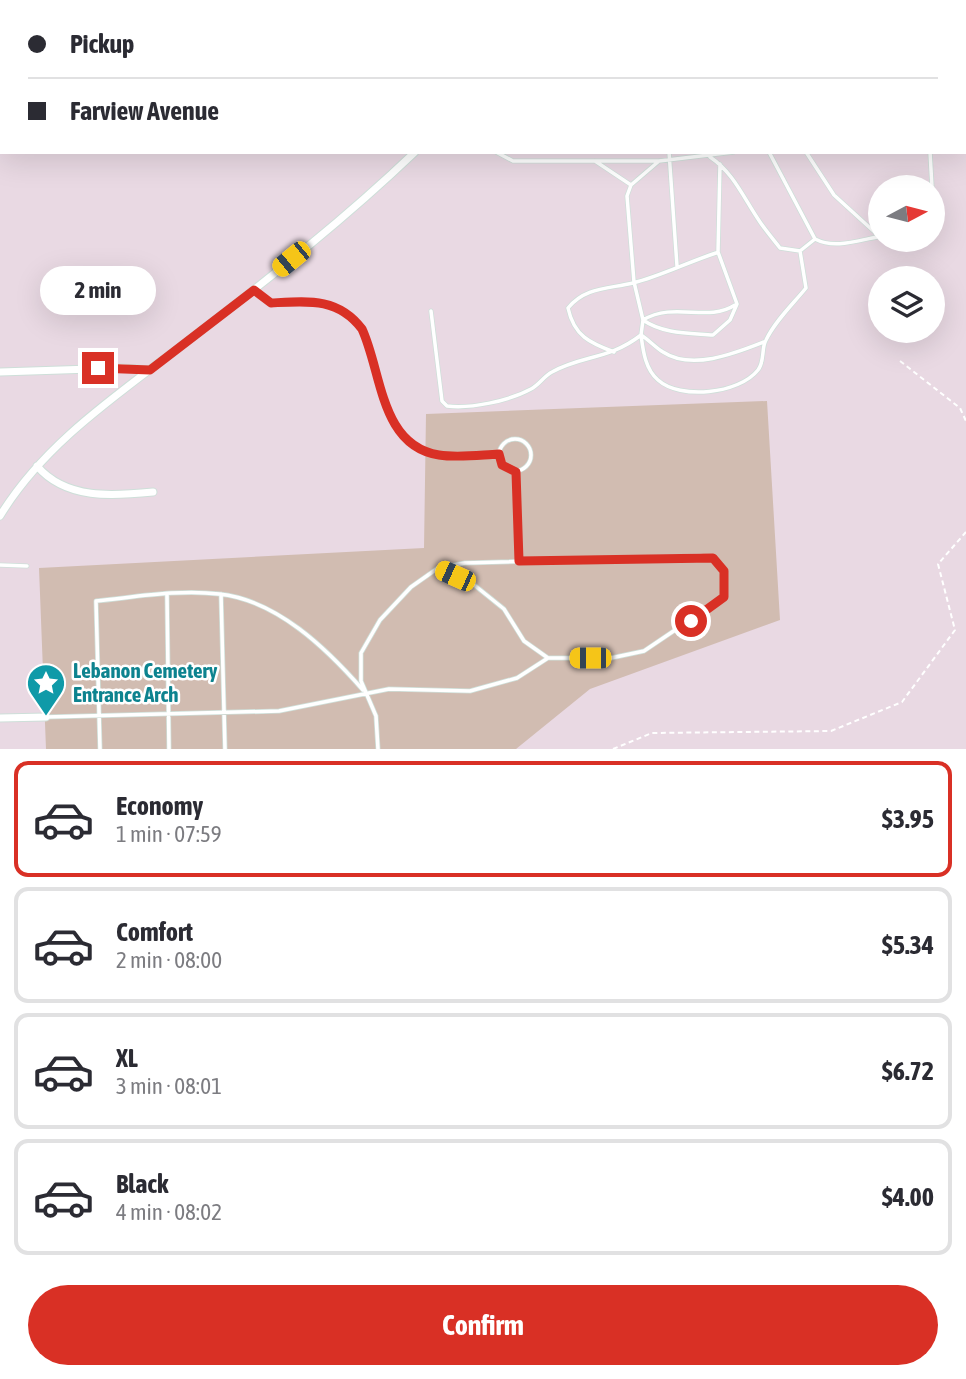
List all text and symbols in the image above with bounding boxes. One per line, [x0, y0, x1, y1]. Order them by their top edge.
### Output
text: Pickup [70, 29, 134, 59]
text: Farview Avenue [70, 96, 219, 126]
north arrow [868, 175, 945, 252]
map controls [868, 175, 945, 343]
car [269, 238, 314, 280]
callout: 2 min [40, 266, 156, 316]
button: layers [868, 266, 945, 343]
text: 2 min [75, 277, 121, 303]
route end [82, 352, 114, 384]
car [432, 558, 479, 594]
route start [675, 605, 707, 637]
car [570, 648, 612, 669]
place label: Lebanon Cemetery Entrance Arch [73, 658, 218, 706]
place icon: Lebanon Cemetery Entrance Arch [25, 662, 67, 717]
icon: car [32, 788, 95, 851]
text: Economy [116, 791, 203, 821]
text: $3.95 [882, 804, 934, 834]
text: 1 min · 07:59 [116, 821, 222, 847]
icon: car [32, 914, 95, 977]
text: Comfort [116, 917, 193, 947]
text: $5.34 [882, 930, 934, 960]
text: 2 min · 08:00 [116, 947, 222, 973]
icon: car [32, 1040, 95, 1103]
text: XL [116, 1043, 138, 1073]
text: $6.72 [882, 1056, 934, 1086]
text: 3 min · 08:01 [116, 1073, 222, 1099]
icon: car [32, 1166, 95, 1229]
text: Black [116, 1169, 168, 1199]
text: $4.00 [882, 1182, 934, 1212]
text: 4 min · 08:02 [116, 1199, 222, 1225]
button: Confirm [28, 1285, 938, 1365]

